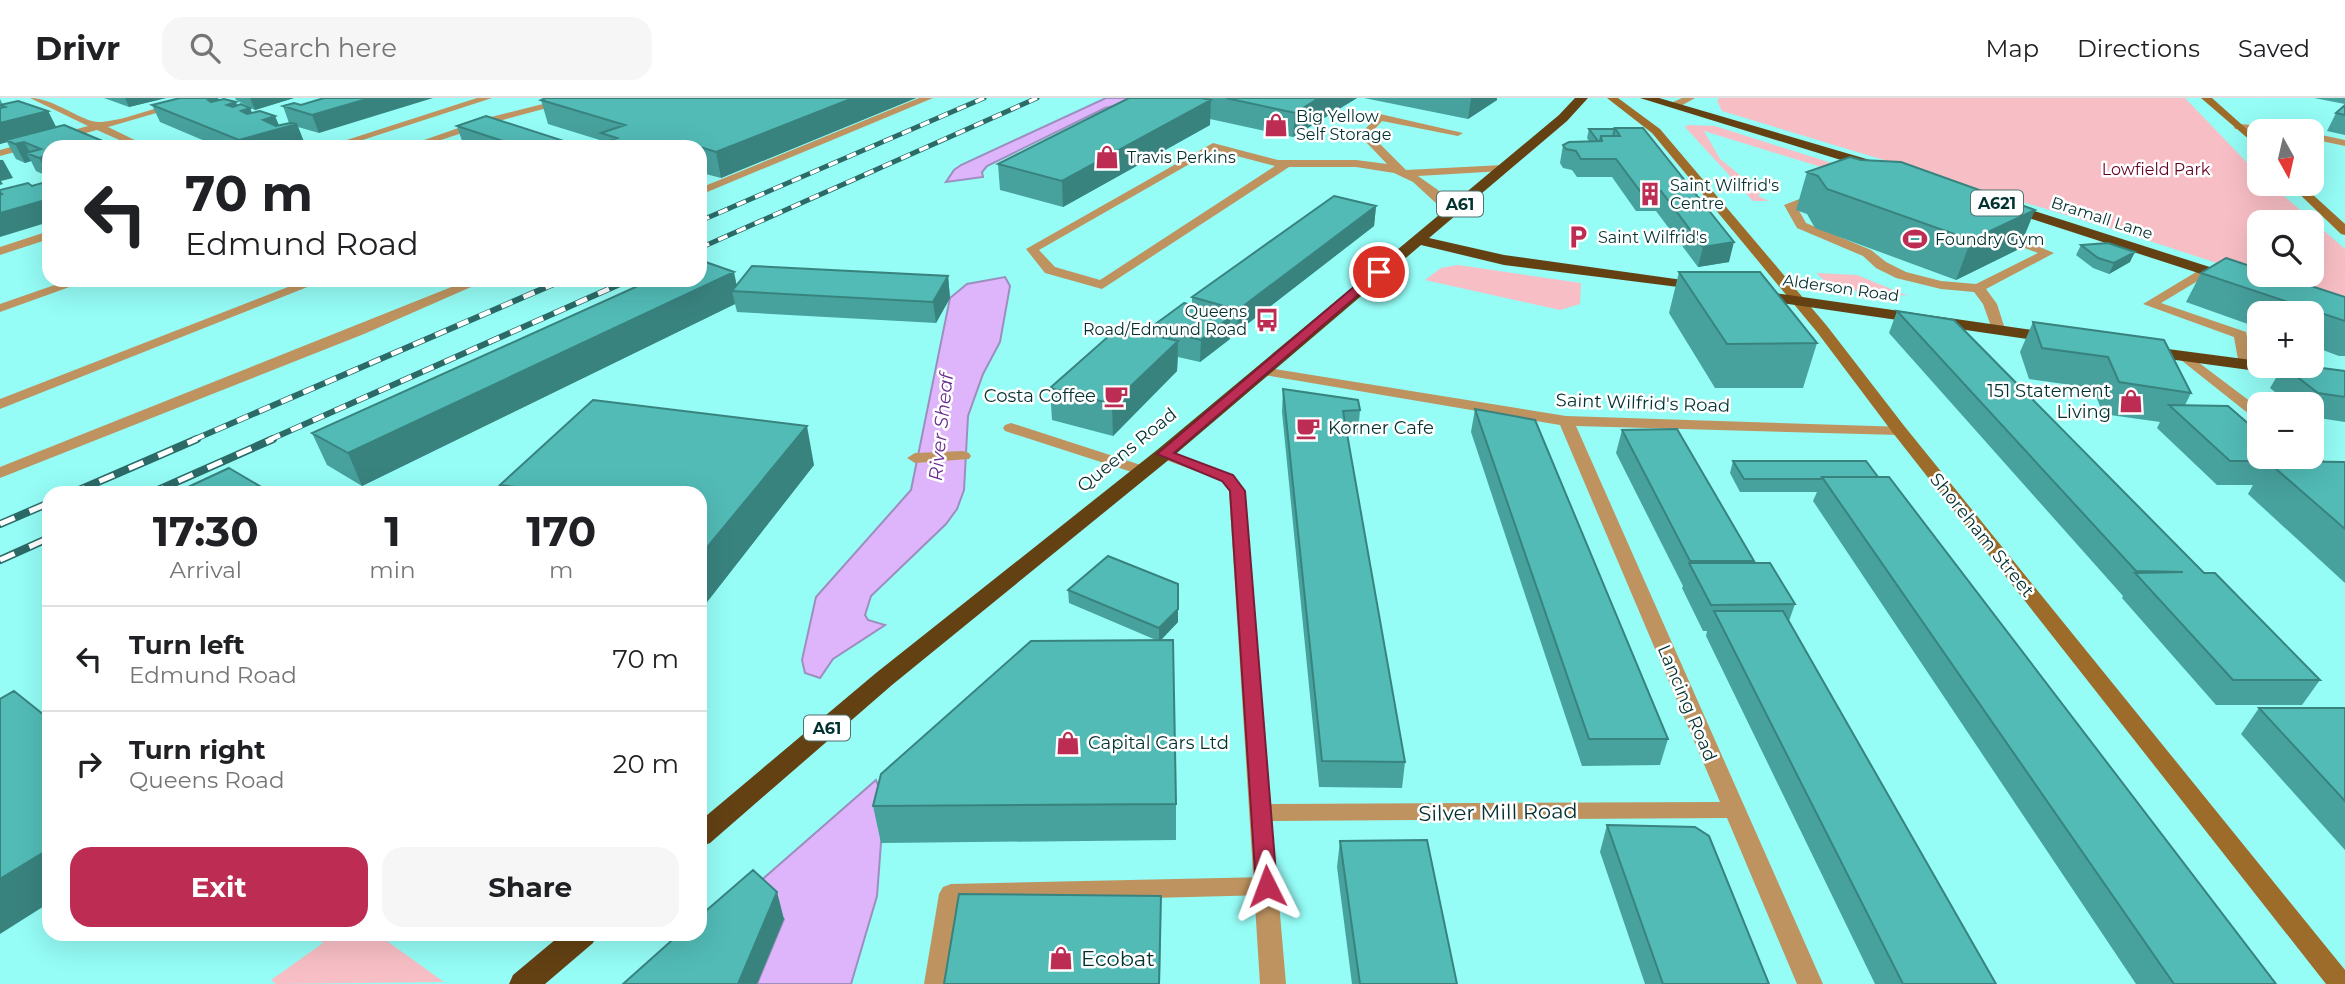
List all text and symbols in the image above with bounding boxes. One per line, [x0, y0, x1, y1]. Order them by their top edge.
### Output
search box [162, 17, 652, 80]
text: Drivr [35, 28, 120, 68]
icon: search [186, 29, 224, 67]
text: Search here [242, 32, 397, 64]
text: Map [1986, 34, 2039, 63]
text: Directions [2077, 34, 2200, 63]
text: Saved [2238, 34, 2310, 63]
place label: Big Yellow Self Storage [1296, 107, 1391, 144]
shop icon: Big Yellow Self Storage [1262, 111, 1290, 139]
north arrow [2247, 119, 2324, 196]
map controls [2247, 119, 2324, 469]
shop icon: Travis Perkins [1093, 143, 1121, 171]
place label: Travis Perkins [1127, 148, 1236, 167]
park label: Lowfield Park [2102, 160, 2211, 179]
text: 70 m [185, 164, 313, 223]
icon: left [70, 168, 161, 259]
place label: Saint Wilfrid's Centre [1670, 176, 1779, 213]
building icon: Saint Wilfrid's Centre [1636, 180, 1664, 208]
road number: A621 [1971, 190, 2023, 216]
road number: A61 [1437, 192, 1483, 216]
street label: Bramall Lane [2049, 193, 2155, 243]
button: search [2247, 210, 2324, 287]
parking icon: Saint Wilfrid's [1564, 223, 1592, 251]
text: Edmund Road [185, 224, 419, 263]
sports icon: Foundry Gym [1901, 225, 1929, 253]
place label: Saint Wilfrid's [1598, 228, 1707, 247]
place label: Foundry Gym [1935, 230, 2045, 249]
pin [1349, 242, 1409, 302]
icon: arrive [1360, 253, 1398, 291]
street label: Alderson Road [1782, 270, 1900, 306]
button: + [2247, 301, 2324, 378]
place label: Queens Road/Edmund Road [1083, 302, 1247, 339]
bus stop icon: Queens Road/Edmund Road [1253, 306, 1281, 334]
water label: River Sheaf [924, 369, 958, 482]
place label: 151 Statement Living [1987, 380, 2111, 423]
cafe icon: Costa Coffee [1102, 382, 1130, 410]
place label: Costa Coffee [984, 385, 1096, 407]
shop icon: 151 Statement Living [2117, 387, 2145, 415]
street label: Saint Wilfrid's Road [1555, 389, 1731, 417]
button: − [2247, 392, 2324, 469]
street label: Queens Road [1073, 403, 1181, 497]
cafe icon: Korner Cafe [1294, 414, 1322, 442]
place label: Korner Cafe [1328, 417, 1434, 439]
street label: Shoreham Street [1925, 468, 2039, 602]
text: 17:30 [153, 505, 259, 557]
text: 1 [384, 505, 401, 557]
text: 170 [526, 505, 596, 557]
text: Arrival [169, 556, 242, 584]
text: min [369, 556, 415, 584]
text: m [549, 556, 573, 584]
text: Turn left [129, 629, 245, 661]
icon: left [70, 640, 108, 678]
street label: Lancing Road [1653, 641, 1721, 765]
text: 70 m [613, 643, 679, 675]
text: Edmund Road [129, 661, 297, 689]
road number: A61 [804, 716, 850, 740]
shop icon: Capital Cars Ltd [1054, 729, 1082, 757]
place label: Capital Cars Ltd [1088, 732, 1229, 754]
text: Turn right [129, 734, 265, 766]
icon: right [70, 745, 108, 783]
text: 20 m [613, 748, 679, 780]
text: Queens Road [129, 766, 284, 794]
street label: Silver Mill Road [1418, 798, 1578, 826]
button: Exit [70, 847, 368, 927]
button: Share [382, 847, 679, 927]
position arrow [1230, 849, 1304, 923]
shop icon: Ecobat [1047, 944, 1075, 972]
place label: Ecobat [1081, 946, 1155, 971]

